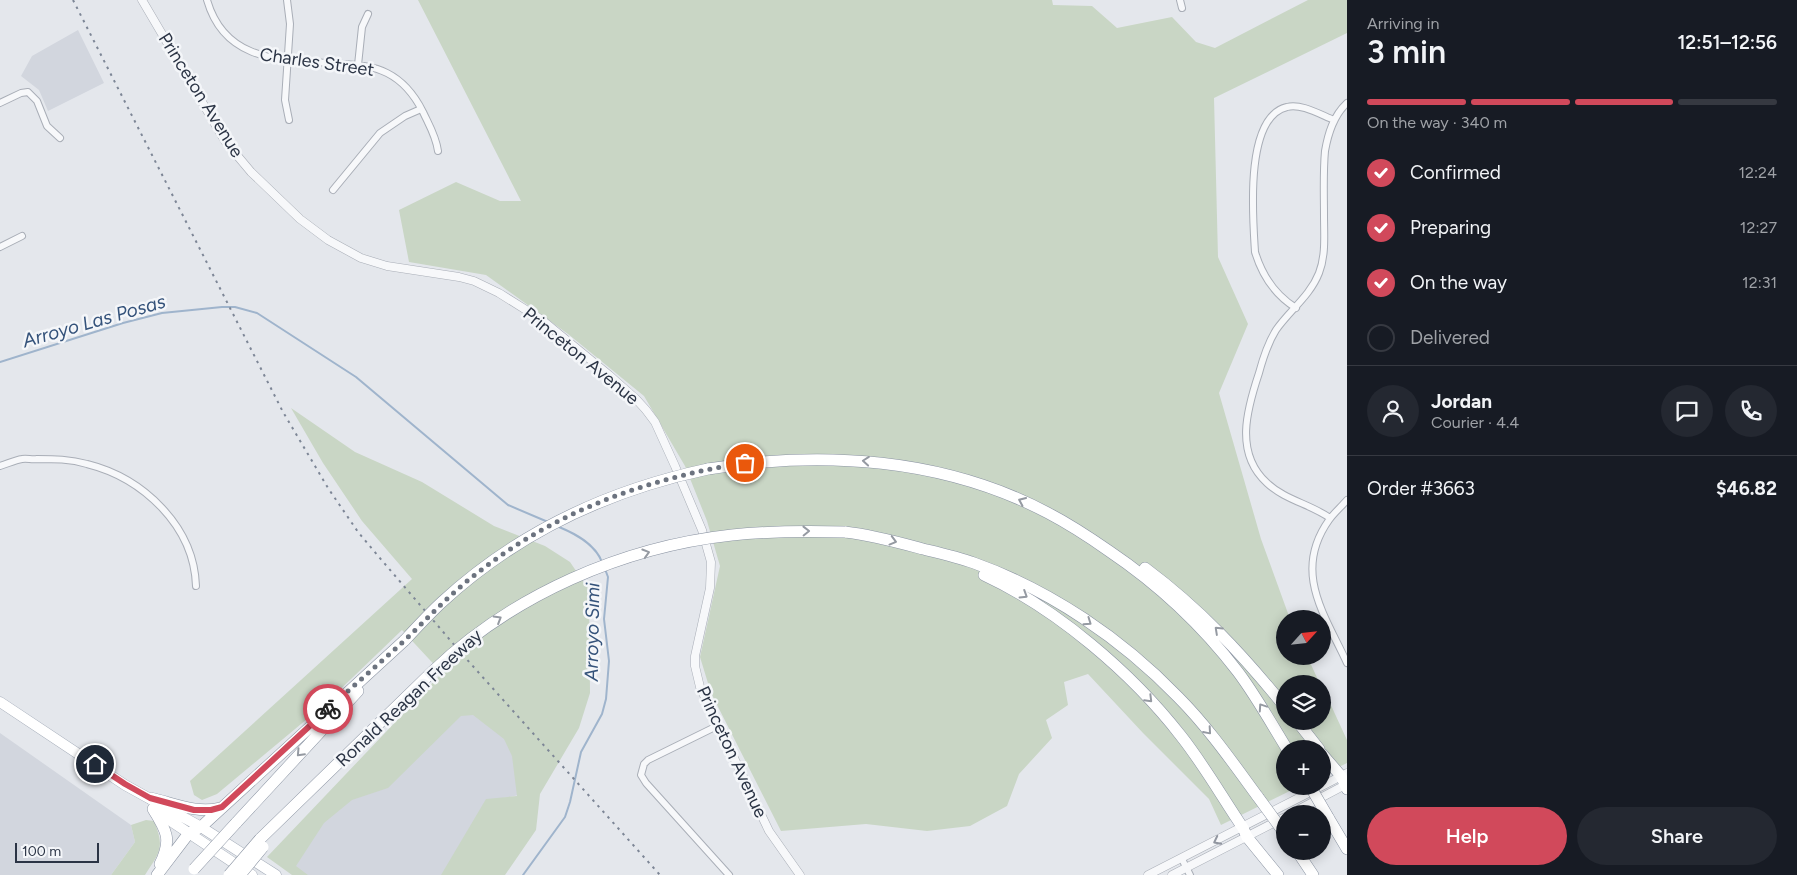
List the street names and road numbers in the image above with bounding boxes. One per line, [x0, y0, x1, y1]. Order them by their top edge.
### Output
street label: Princeton Avenue [154, 29, 248, 162]
street label: Charles Street [258, 43, 376, 81]
street label: Princeton Avenue [519, 303, 644, 410]
street label: Ronald Reagan Freeway [331, 624, 487, 771]
street label: Princeton Avenue [692, 683, 772, 822]

